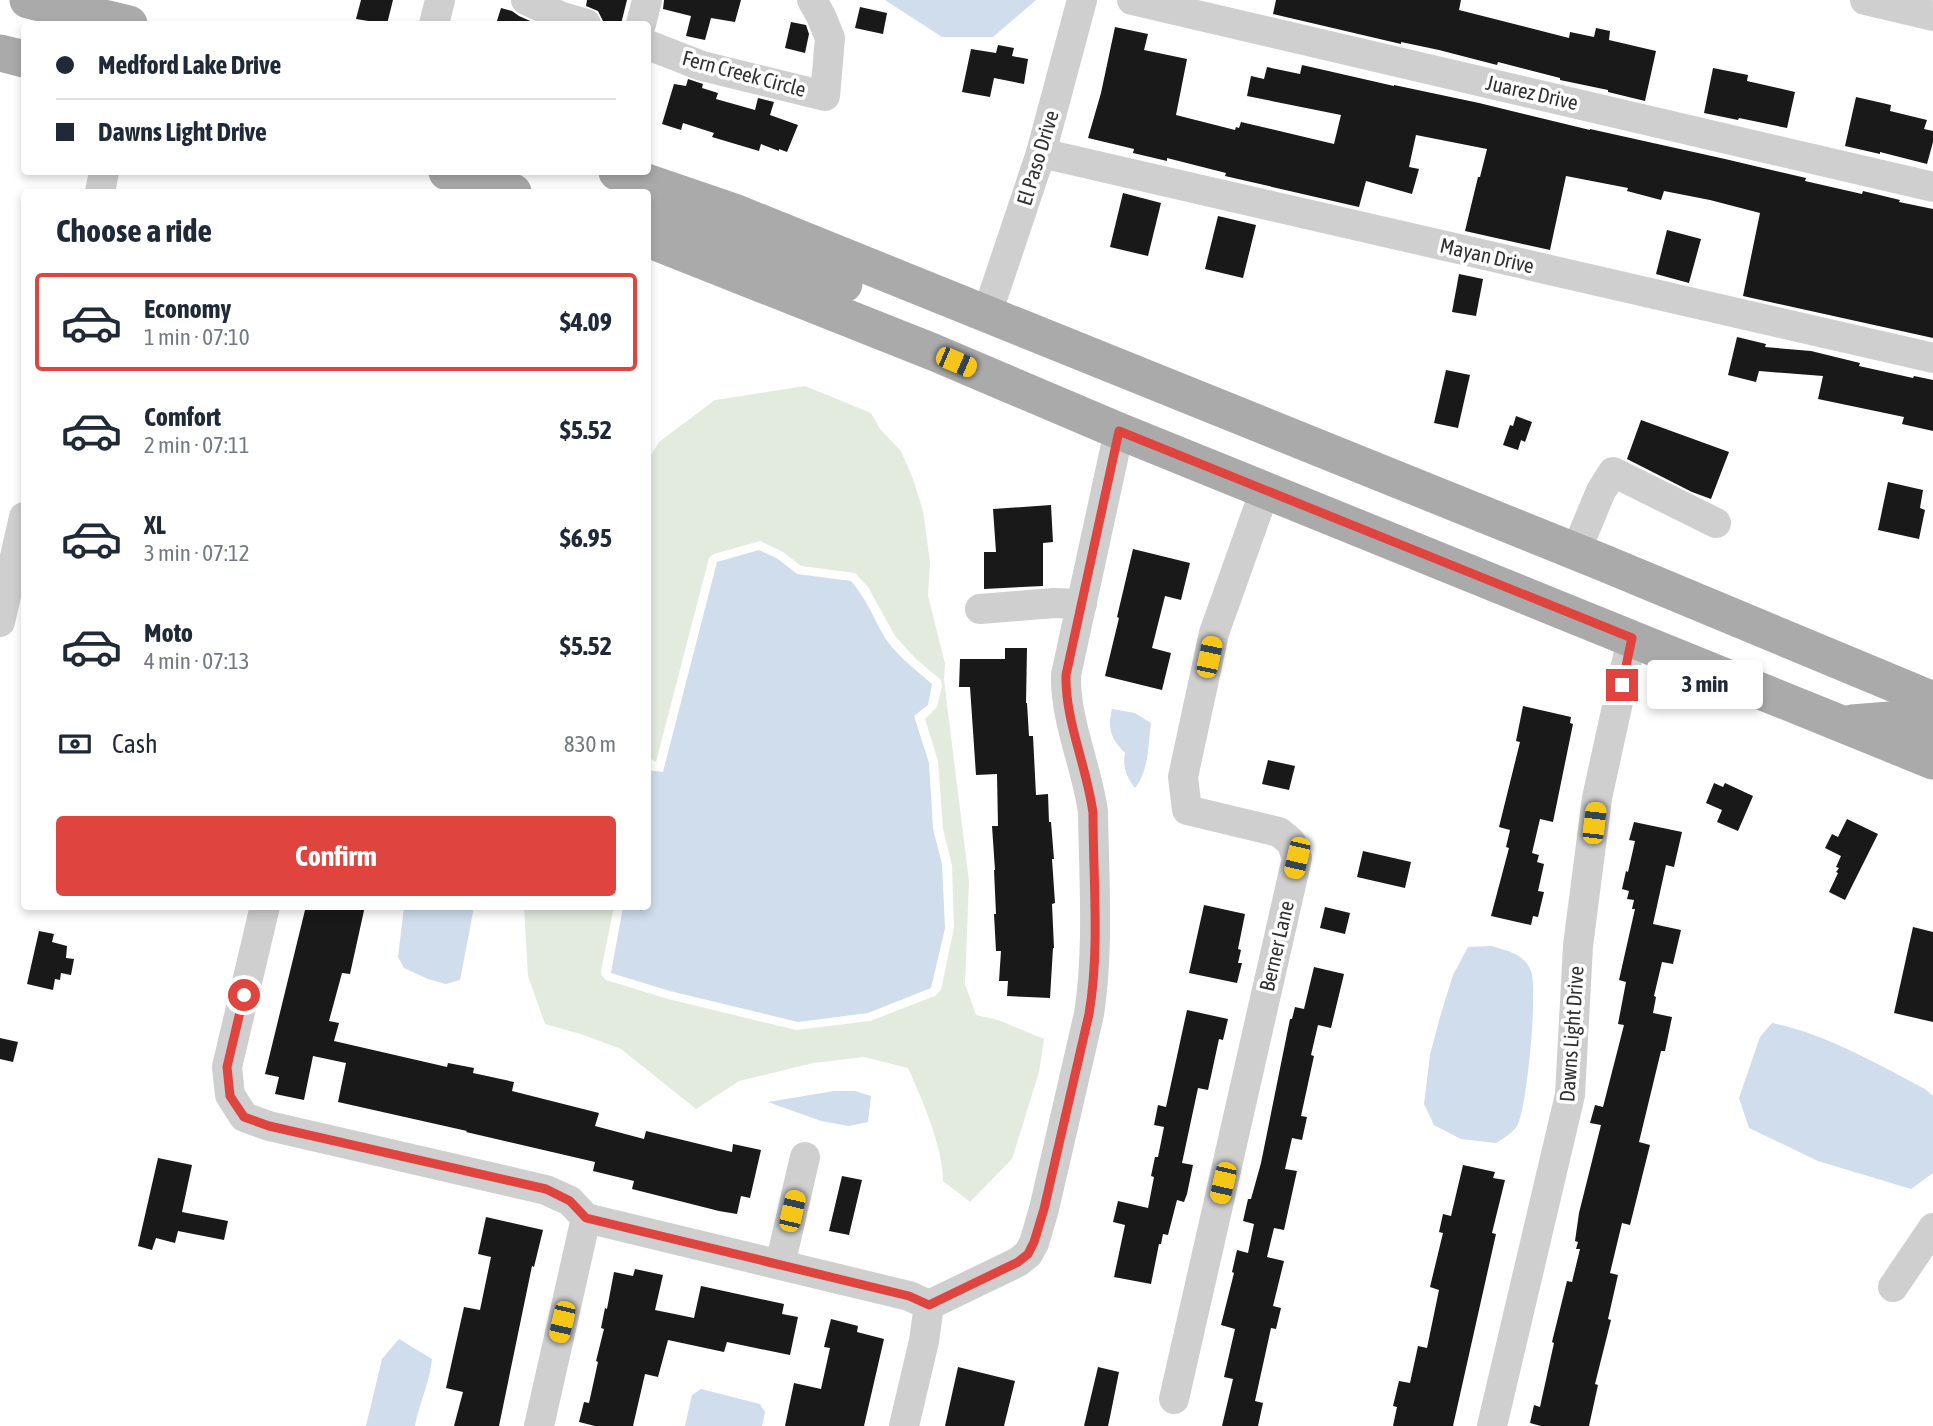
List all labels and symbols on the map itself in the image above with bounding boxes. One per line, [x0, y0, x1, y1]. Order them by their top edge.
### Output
street label: Fern Creek Circle [680, 45, 809, 101]
street label: Juarez Drive [1484, 70, 1581, 114]
street label: El Paso Drive [1011, 107, 1063, 208]
street label: Mayan Drive [1438, 233, 1537, 278]
car [933, 344, 980, 380]
car [1195, 634, 1224, 680]
callout: 3 min [1646, 660, 1762, 710]
route end [1606, 669, 1638, 701]
car [1582, 801, 1607, 845]
car [1283, 835, 1312, 881]
street label: Berner Lane [1254, 898, 1298, 993]
street label: Dawns Light Drive [1554, 965, 1588, 1103]
route start [228, 979, 260, 1011]
car [1209, 1160, 1238, 1206]
car [778, 1188, 807, 1234]
car [548, 1299, 577, 1345]

